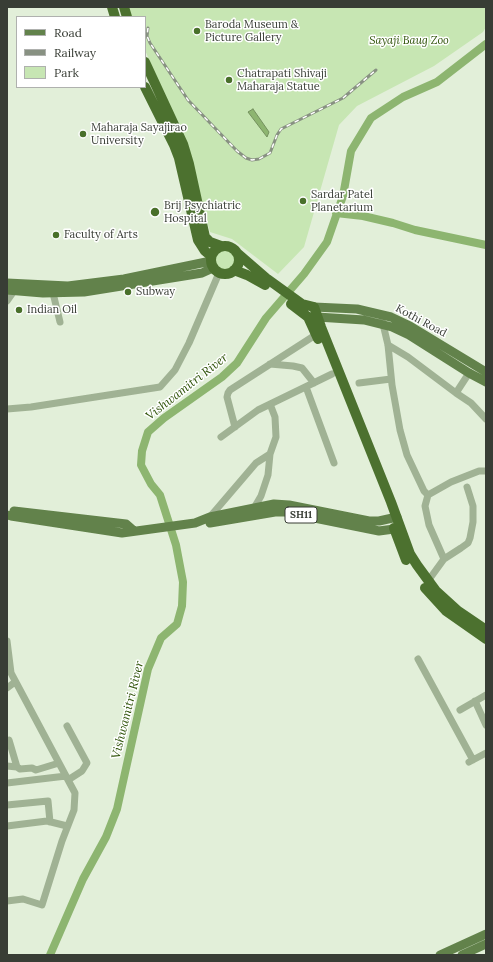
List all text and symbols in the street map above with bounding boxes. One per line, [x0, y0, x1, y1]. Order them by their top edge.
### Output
legend [16, 16, 146, 88]
place label: Baroda Museum & Picture Gallery [205, 18, 298, 44]
text: Road [54, 25, 82, 40]
marker: Baroda Museum & Picture Gallery [192, 26, 202, 36]
park label: Sayaji Baug Zoo [369, 34, 449, 48]
text: Railway [54, 45, 96, 60]
text: Park [54, 65, 79, 80]
place label: Chatrapati Shivaji Maharaja Statue [237, 67, 327, 93]
marker: Chatrapati Shivaji Maharaja Statue [224, 75, 234, 85]
place label: Maharaja Sayajirao University [91, 121, 187, 147]
marker: Maharaja Sayajirao University [78, 129, 88, 139]
place label: Sardar Patel Planetarium [311, 188, 373, 214]
marker: Sardar Patel Planetarium [298, 196, 308, 206]
place label: Brij Psychiatric Hospital [164, 199, 241, 225]
marker: Brij Psychiatric Hospital [149, 206, 161, 218]
place label: Faculty of Arts [64, 228, 138, 242]
marker: Faculty of Arts [51, 230, 61, 240]
place label: Subway [136, 285, 175, 299]
marker: Subway [123, 287, 133, 297]
street label: Kothi Road [393, 302, 449, 340]
place label: Indian Oil [27, 303, 77, 317]
marker: Indian Oil [14, 305, 24, 315]
water label: Vishwamitri River [143, 351, 231, 423]
road number: SH11 [285, 507, 317, 523]
water label: Vishwamitri River [109, 660, 147, 760]

